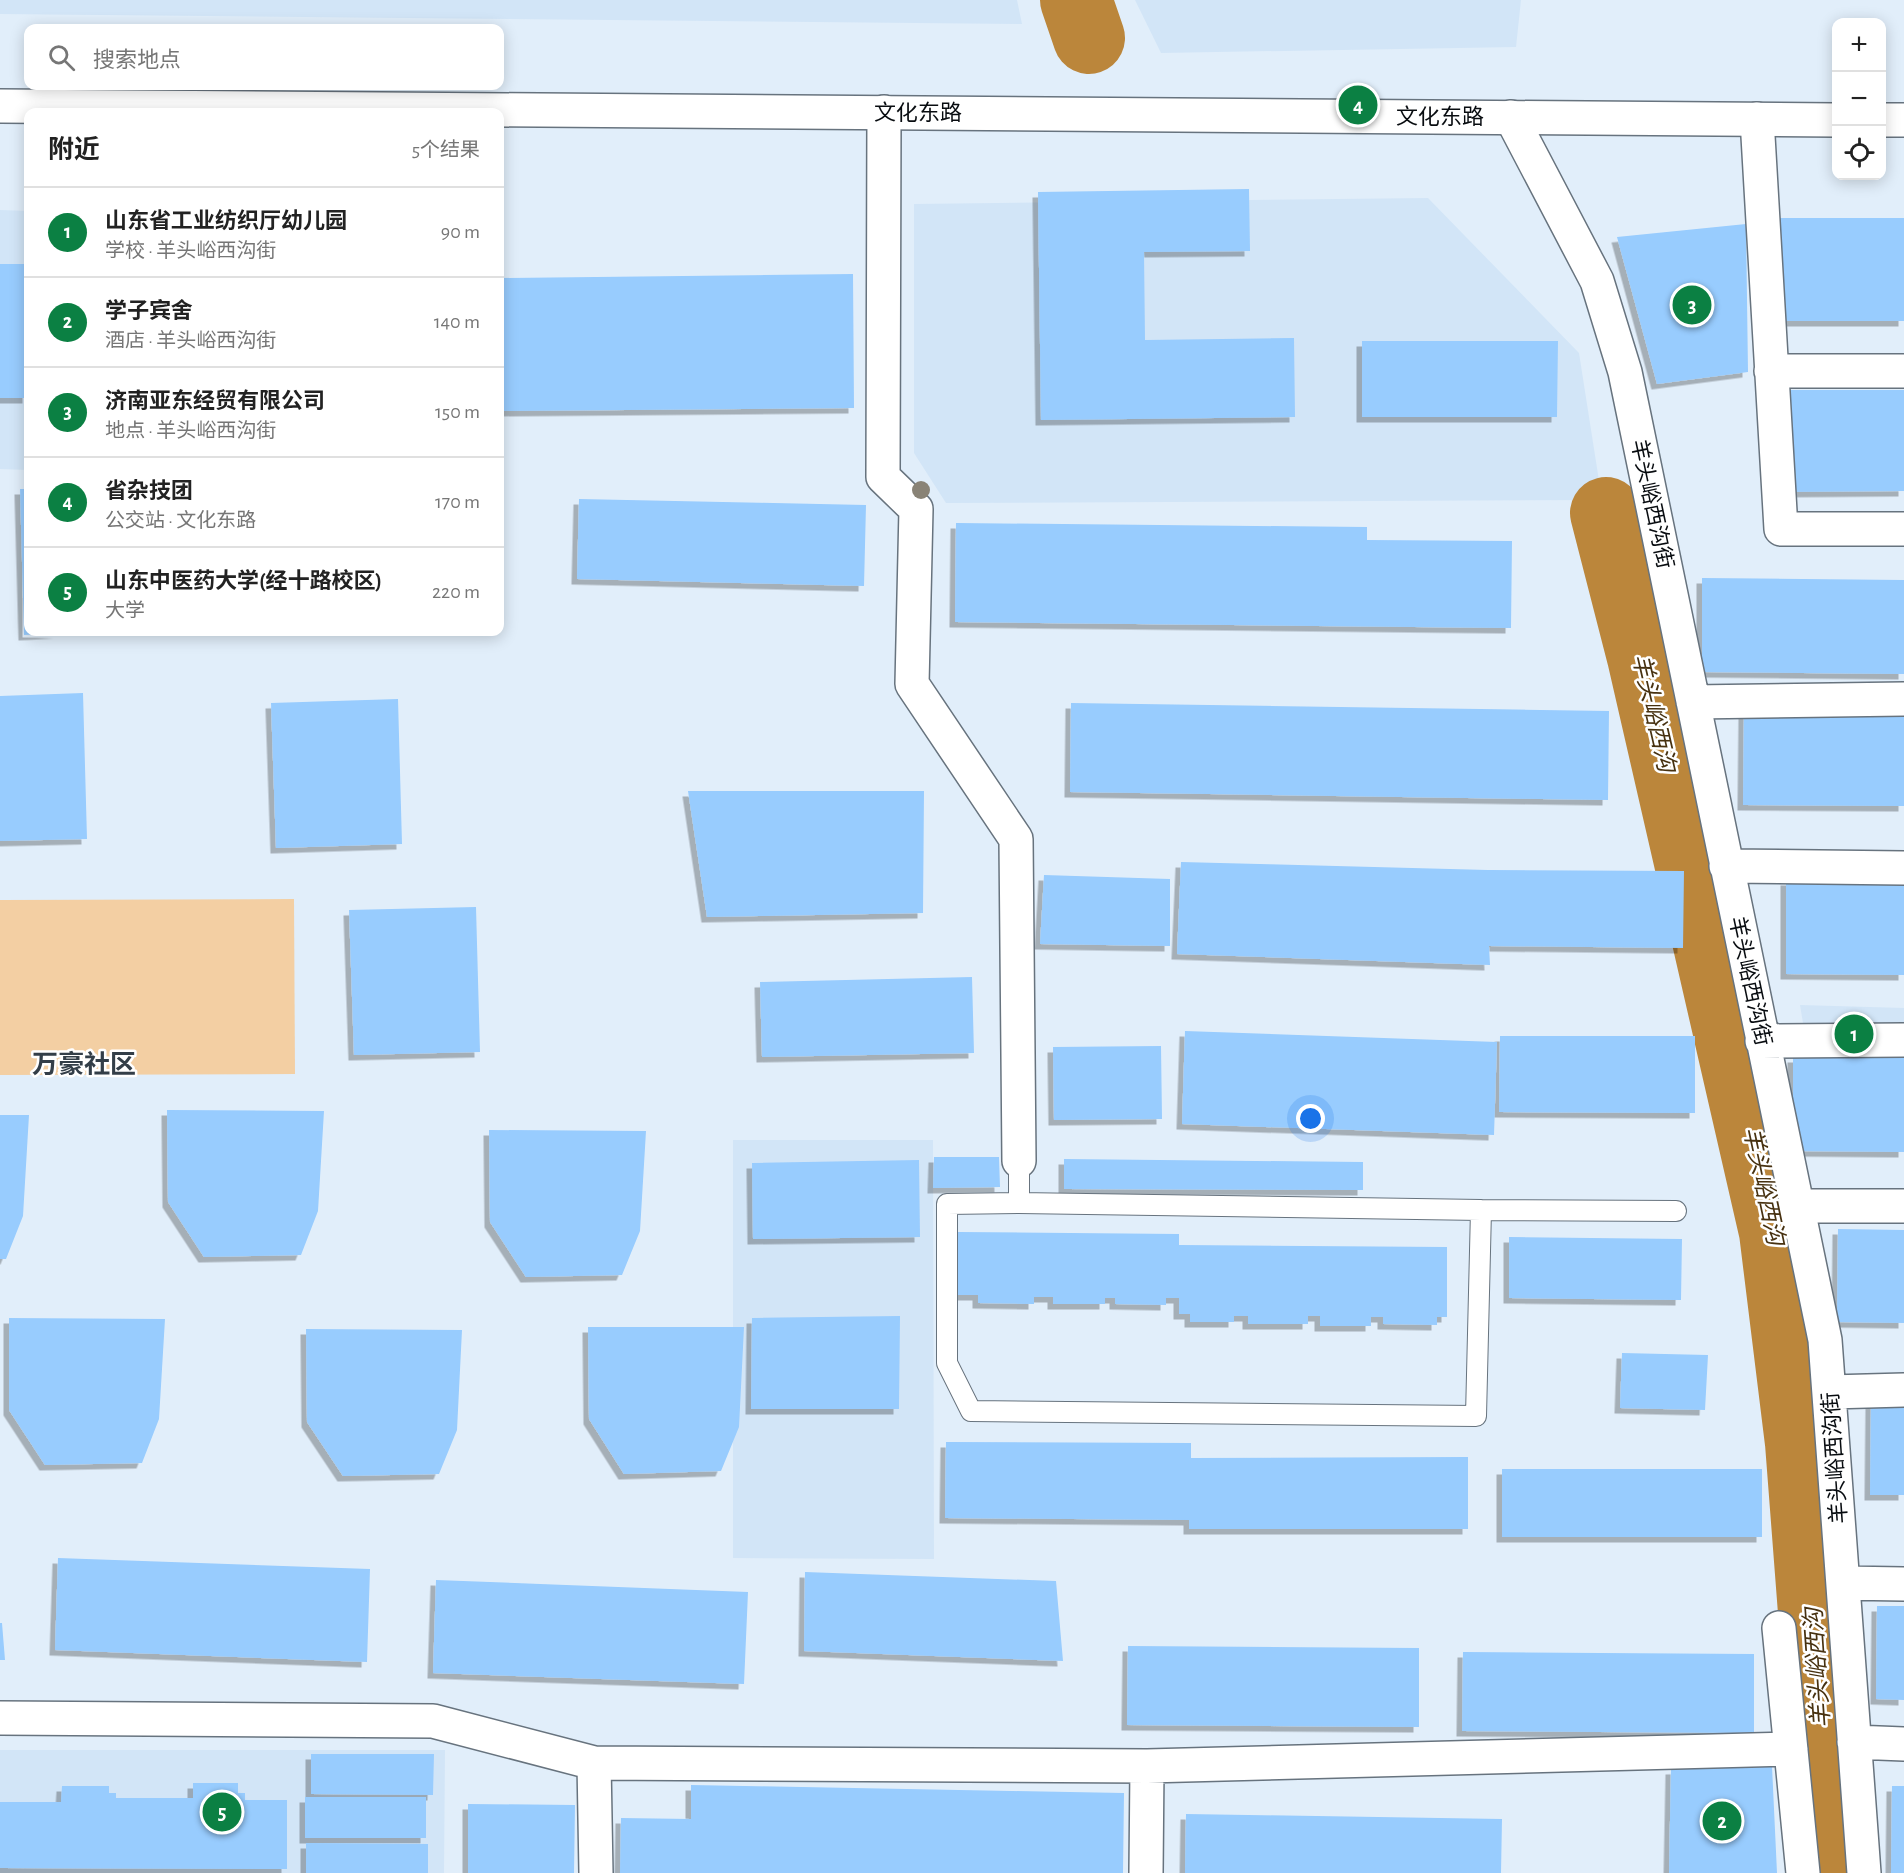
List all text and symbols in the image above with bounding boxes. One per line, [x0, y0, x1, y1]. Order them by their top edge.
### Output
map controls [1832, 18, 1886, 180]
button: + [1832, 18, 1886, 72]
search box [24, 24, 504, 90]
icon: search [45, 41, 78, 74]
text: 搜索地点 [93, 49, 181, 71]
button: − [1832, 72, 1886, 126]
pin: 4 [1338, 82, 1378, 128]
street label: 文化东路 [874, 101, 962, 124]
street label: 文化东路 [1396, 105, 1484, 128]
button: locate [1832, 126, 1886, 180]
text: 附近 [48, 137, 100, 163]
text: 5个结果 [412, 140, 480, 160]
text: 山东省工业纺织厅幼儿园 [105, 210, 347, 232]
text: 1 [64, 222, 71, 242]
text: 90 m [441, 222, 480, 242]
text: 学校 · 羊头峪西沟街 [105, 241, 276, 261]
pin: 3 [1672, 282, 1712, 328]
text: 学子宾舍 [105, 300, 193, 322]
text: 2 [63, 312, 72, 332]
text: 140 m [434, 312, 480, 332]
text: 酒店 · 羊头峪西沟街 [105, 331, 276, 351]
text: 济南亚东经贸有限公司 [105, 390, 325, 412]
text: 3 [63, 402, 72, 422]
text: 150 m [435, 402, 480, 422]
text: 地点 · 羊头峪西沟街 [105, 421, 276, 441]
street label: 羊头峪西沟街 [1628, 437, 1677, 571]
text: 省杂技团 [105, 480, 193, 502]
text: 4 [62, 492, 73, 512]
text: 170 m [435, 492, 480, 512]
text: 公交站 · 文化东路 [105, 511, 256, 531]
text: 山东中医药大学(经十路校区) [105, 570, 382, 592]
text: 5 [63, 582, 72, 602]
text: 220 m [432, 582, 480, 602]
text: 大学 [105, 601, 145, 621]
water label: 羊头峪西沟 [1628, 651, 1681, 777]
street label: 羊头峪西沟街 [1726, 914, 1775, 1048]
pin: 1 [1834, 1012, 1874, 1056]
district label: 万豪社区 [32, 1050, 136, 1078]
your location [1296, 1104, 1325, 1133]
water label: 羊头峪西沟 [1739, 1124, 1790, 1250]
street label: 羊头峪西沟街 [1818, 1391, 1851, 1525]
water label: 羊头峪西沟 [1800, 1604, 1834, 1729]
pin: 5 [202, 1790, 242, 1834]
pin: 2 [1702, 1798, 1742, 1844]

